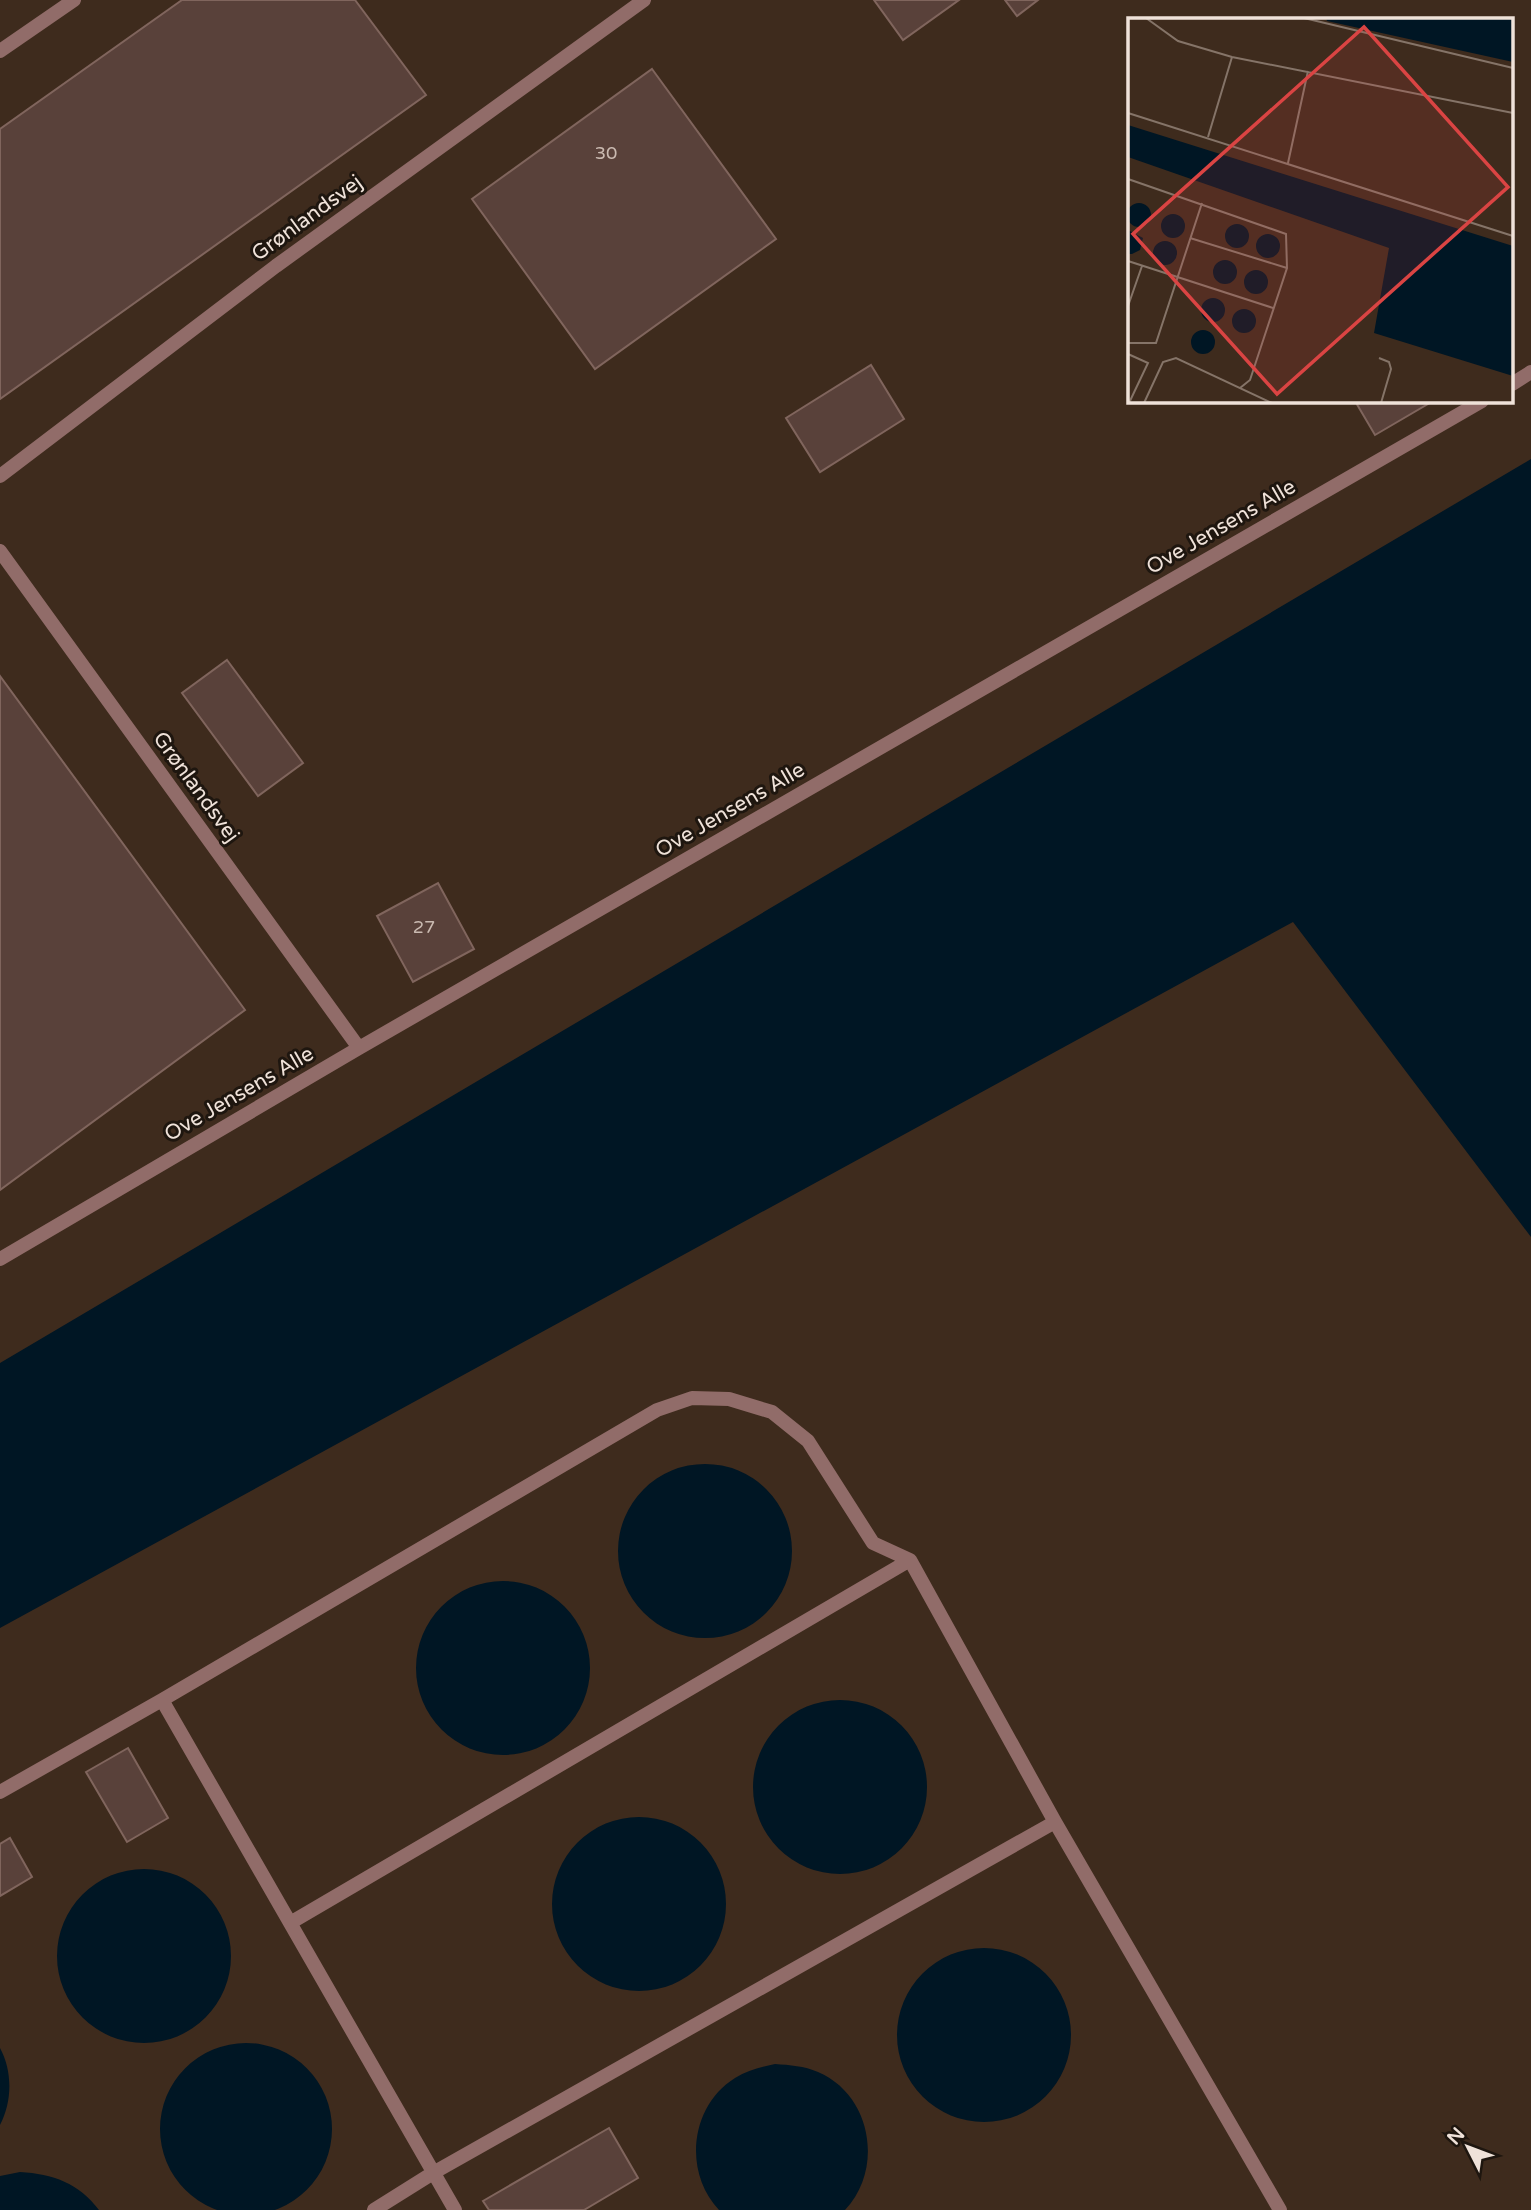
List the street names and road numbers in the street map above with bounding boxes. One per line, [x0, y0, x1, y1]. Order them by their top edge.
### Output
street label: Grønlandsvej [247, 170, 367, 266]
street label: Ove Jensens Alle [1142, 474, 1300, 580]
street label: Grønlandsvej [148, 727, 244, 847]
street label: Ove Jensens Alle [651, 757, 809, 863]
street label: Ove Jensens Alle [160, 1041, 318, 1147]

